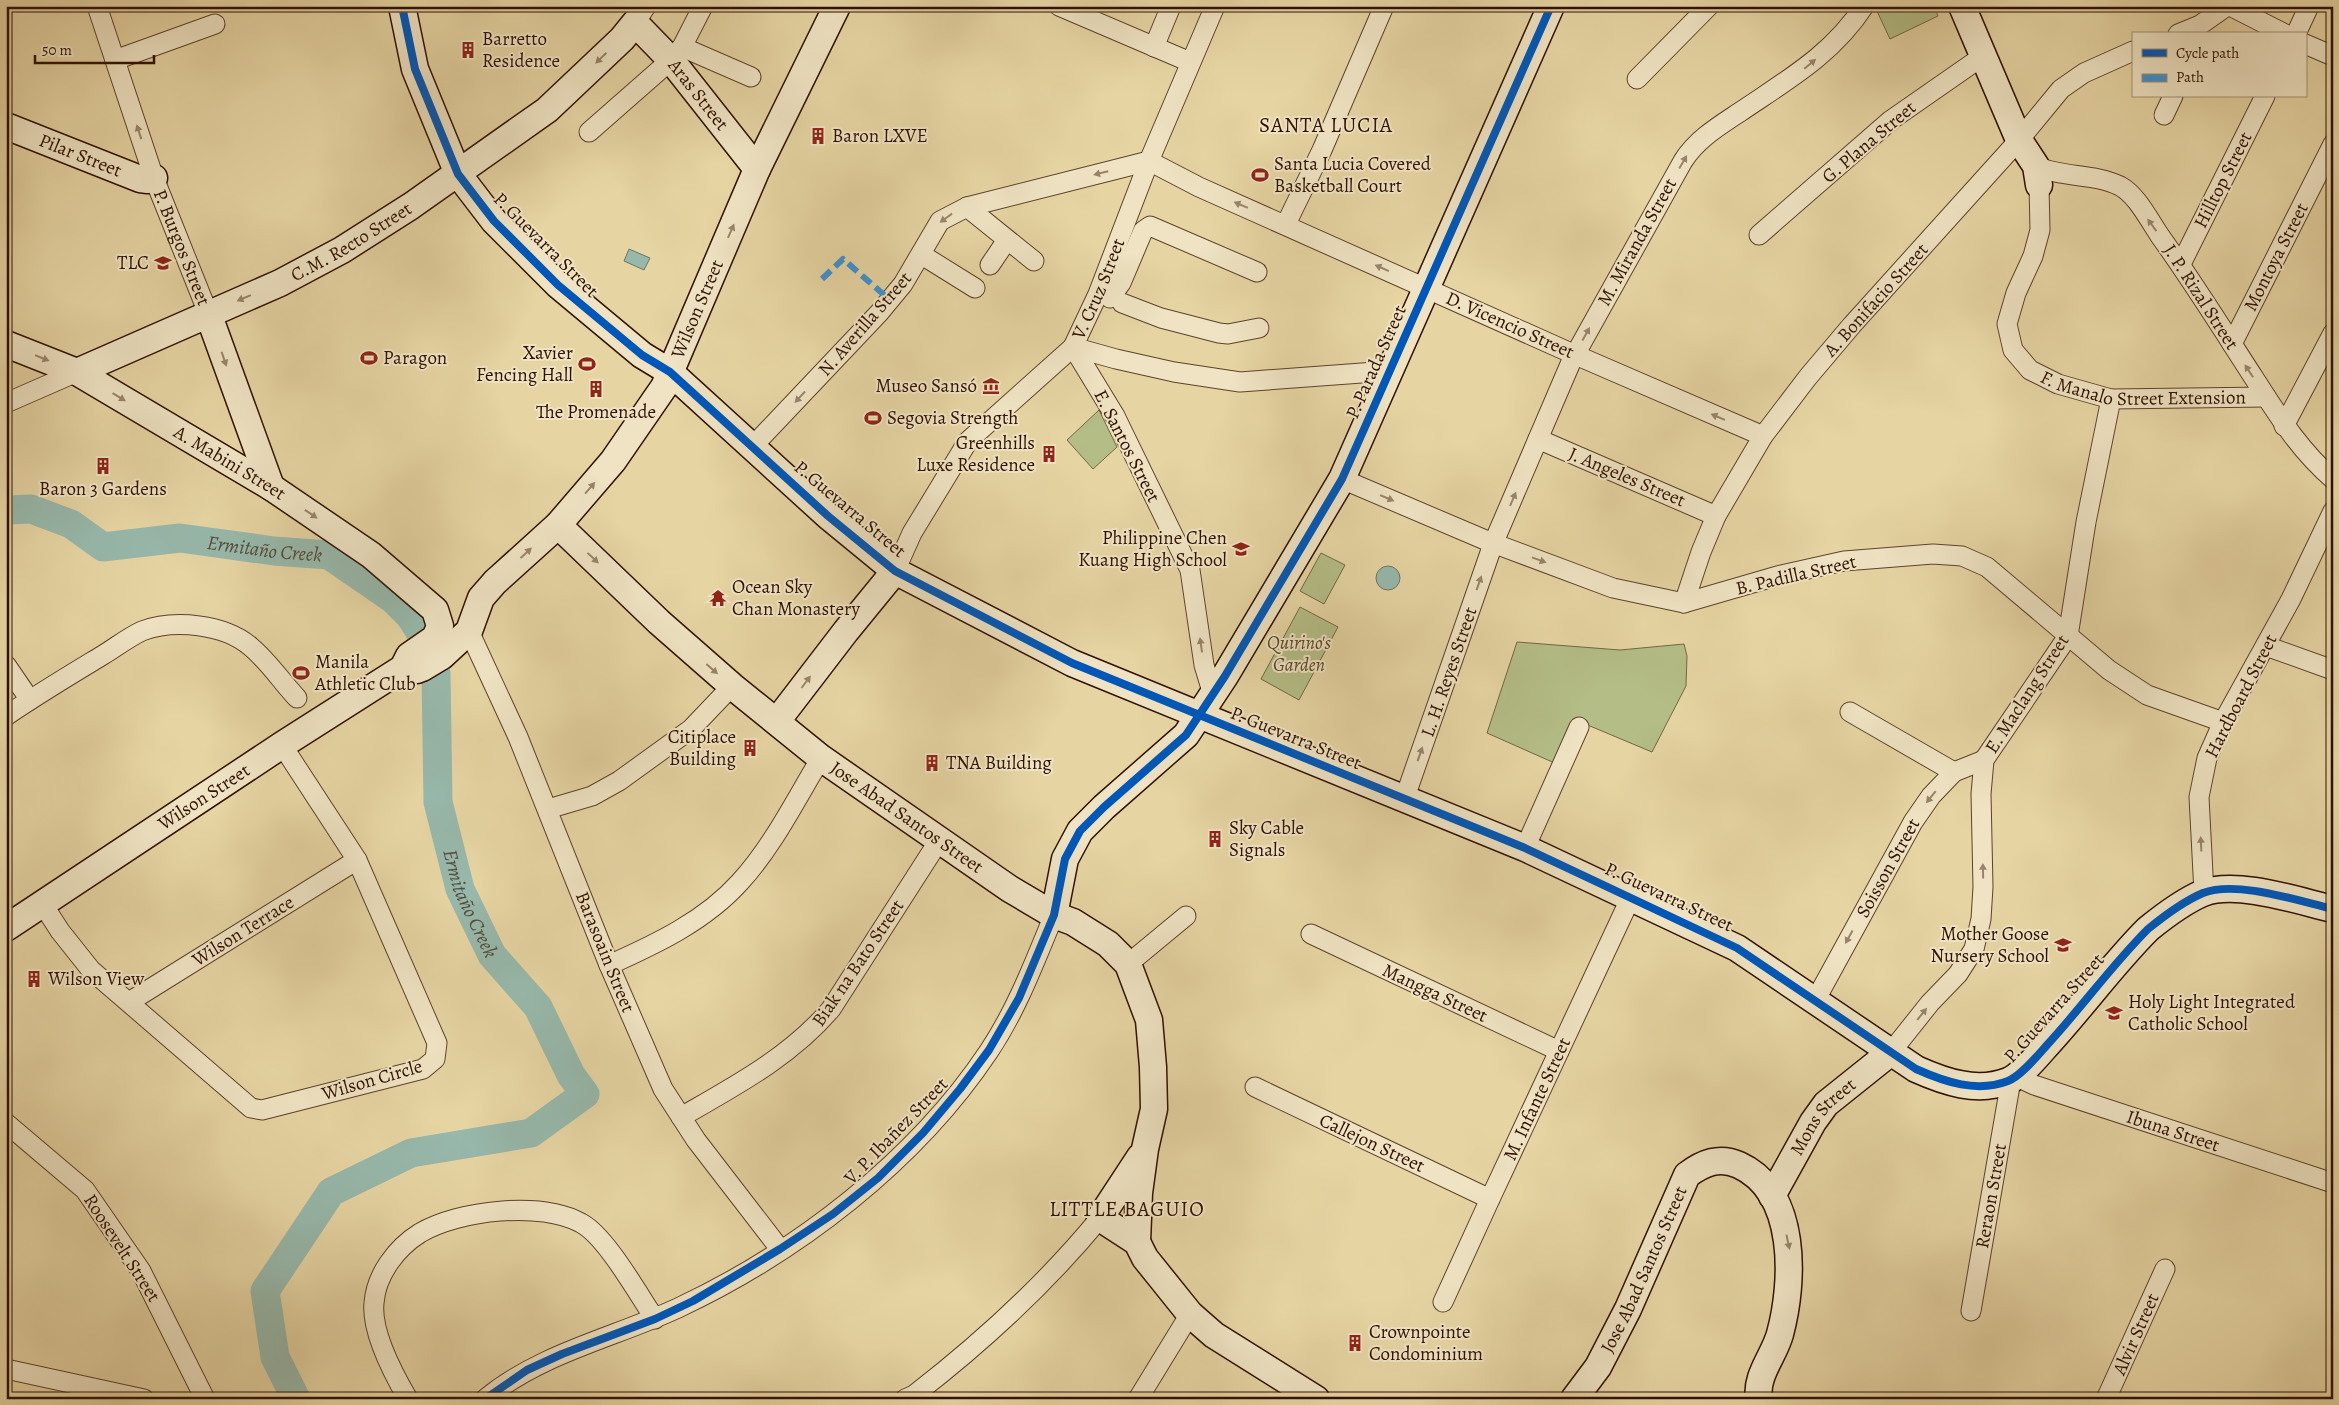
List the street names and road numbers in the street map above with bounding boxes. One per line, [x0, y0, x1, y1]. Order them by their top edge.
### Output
street label: Aras Street [661, 53, 735, 136]
street label: G. Plana Street [1816, 95, 1922, 189]
street label: Pilar Street [35, 127, 126, 184]
street label: Hilltop Street [2188, 127, 2258, 233]
street label: M. Miranda Street [1591, 173, 1683, 311]
street label: P. Burgos Street [147, 185, 217, 310]
street label: P. Guevarra Street [488, 187, 604, 303]
street label: C.M. Recto Street [286, 196, 417, 288]
street label: Montoya Street [2238, 198, 2314, 316]
street label: V. Cruz Street [1065, 234, 1131, 344]
street label: A. Bonifacio Street [1817, 237, 1934, 363]
street label: J. P. Rizal Street [2157, 239, 2245, 355]
street label: Wilson Street [664, 256, 730, 363]
street label: N. Averilla Street [812, 266, 918, 382]
street label: D. Vicencio Street [1442, 285, 1578, 365]
street label: P. Parada Street [1339, 301, 1413, 423]
street label: F. Manalo Street Extension [2036, 364, 2246, 412]
street label: E. Santos Street [1087, 385, 1167, 507]
street label: A. Mabini Street [168, 419, 291, 506]
street label: J. Angeles Street [1565, 441, 1689, 513]
street label: P. Guevarra Street [788, 454, 912, 564]
street label: B. Padilla Street [1733, 549, 1859, 601]
street label: L. H. Reyes Street [1415, 603, 1483, 741]
street label: E. Maclang Street [1979, 629, 2075, 759]
street label: Hardboard Street [2199, 630, 2283, 762]
street label: P. Guevarra Street [1227, 700, 1365, 776]
street label: Jose Abad Santos Street [825, 755, 989, 880]
street label: Wilson Street [152, 758, 255, 837]
street label: Soisson Street [1850, 814, 1926, 922]
street label: P. Guevarra Street [1601, 856, 1737, 938]
street label: Barasoain Street [569, 888, 641, 1016]
street label: Wilson Terrace [186, 889, 299, 973]
street label: Biak na Bato Street [806, 894, 910, 1032]
street label: P. Guevarra Street [1998, 948, 2110, 1068]
street label: Mangga Street [1378, 957, 1492, 1029]
street label: M. Infante Street [1497, 1033, 1577, 1165]
street label: Wilson Circle [318, 1053, 425, 1107]
street label: V. P. Ibañez Street [837, 1072, 954, 1191]
street label: Mons Street [1784, 1072, 1862, 1160]
street label: Ibuna Street [2123, 1104, 2223, 1158]
street label: Callejon Street [1315, 1107, 1429, 1179]
street label: Reraon Street [1969, 1142, 2013, 1250]
street label: Jose Abad Santos Street [1595, 1182, 1694, 1357]
street label: Roosevelt Street [77, 1189, 167, 1307]
street label: Alvir Street [2106, 1289, 2166, 1380]

